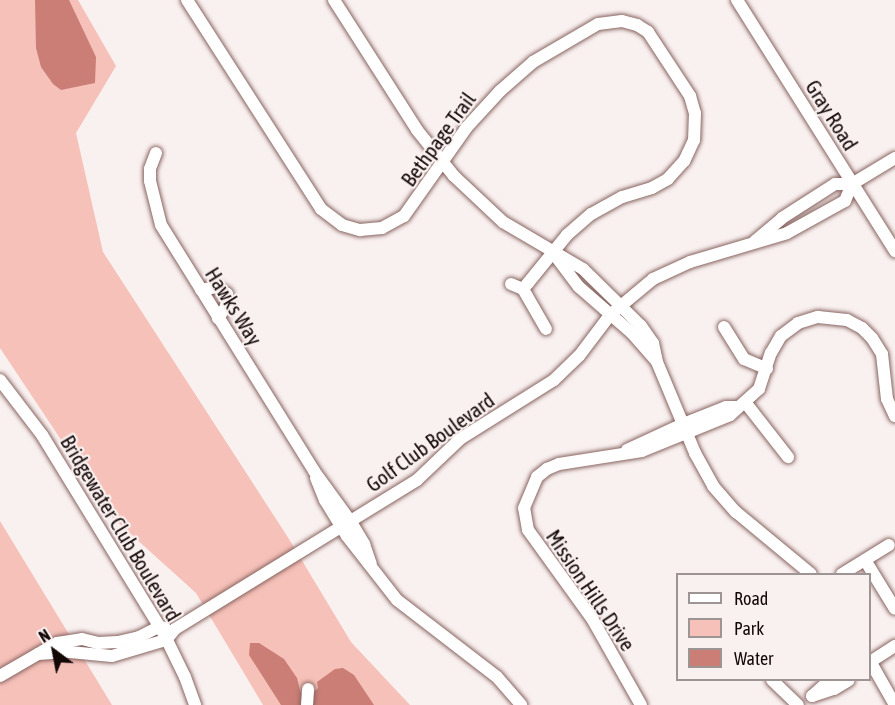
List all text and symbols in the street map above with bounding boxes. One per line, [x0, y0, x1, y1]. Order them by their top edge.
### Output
street label: Gray Road [801, 75, 863, 155]
street label: Bethpage Trail [395, 87, 481, 191]
street label: Hawks Way [200, 262, 268, 350]
street label: Golf Club Boulevard [361, 387, 499, 497]
street label: Bridgewater Club Boulevard [56, 430, 186, 626]
street label: Mission Hills Drive [541, 525, 641, 655]
legend [676, 573, 871, 681]
text: Road [734, 588, 768, 609]
text: Park [734, 618, 764, 639]
north arrow [24, 621, 84, 681]
text: N [36, 626, 53, 646]
text: Water [734, 648, 773, 669]

